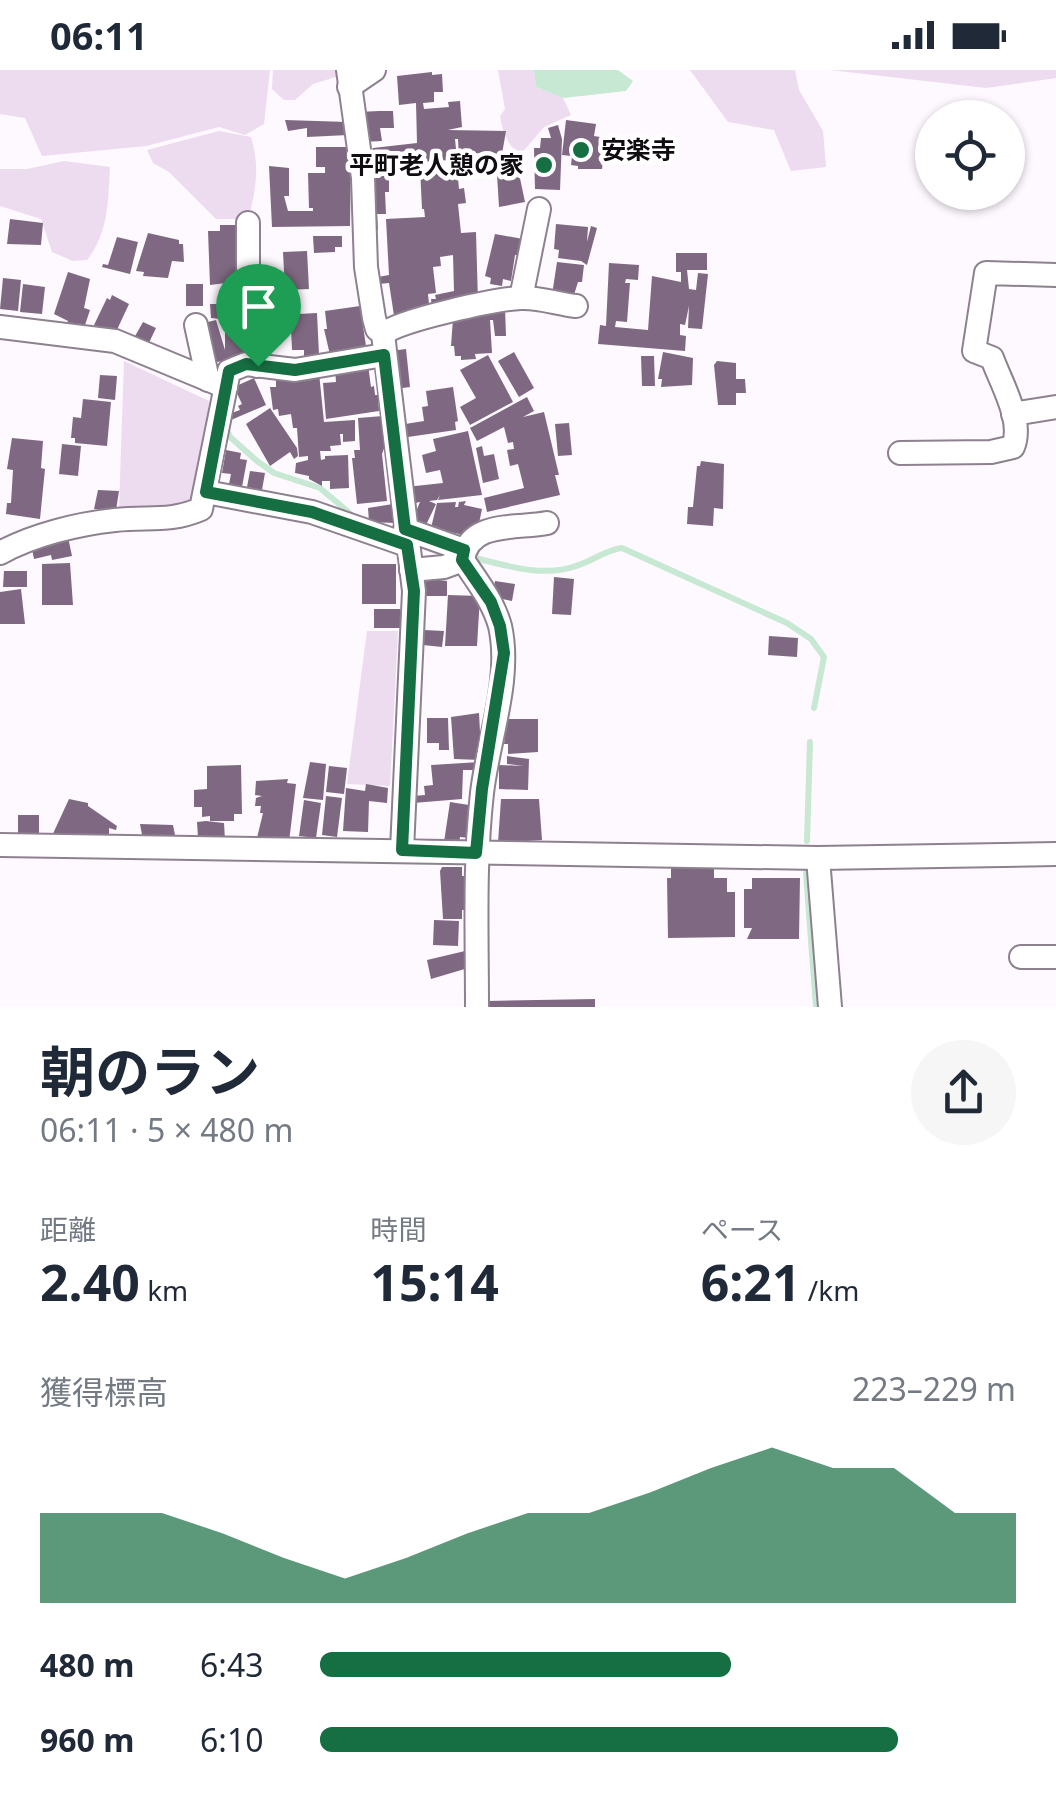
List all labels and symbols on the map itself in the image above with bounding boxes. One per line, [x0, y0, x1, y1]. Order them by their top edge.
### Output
place label: 安楽寺 [601, 132, 676, 166]
marker: 安楽寺 [570, 139, 592, 161]
place label: 平町老人憩の家 [349, 147, 524, 181]
marker: 平町老人憩の家 [533, 154, 555, 176]
pin [216, 264, 301, 367]

